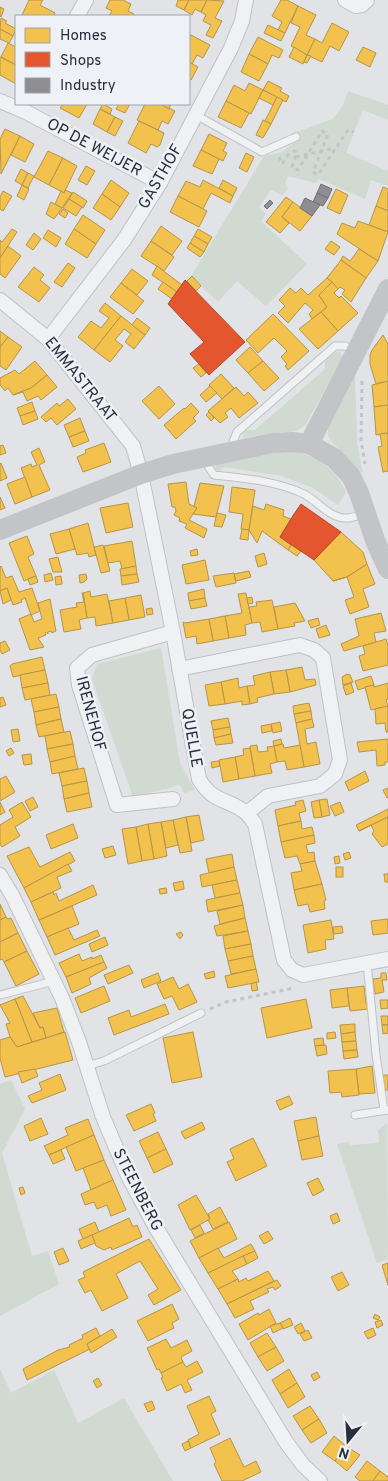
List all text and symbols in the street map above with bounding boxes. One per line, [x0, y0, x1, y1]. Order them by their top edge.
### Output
legend [15, 15, 190, 105]
text: Homes [60, 27, 107, 46]
text: Shops [60, 52, 101, 71]
text: Industry [60, 77, 116, 96]
street label: OP DE WEIJER [43, 114, 145, 182]
street label: GASTHOF [134, 141, 188, 213]
street label: EMMASTRAAT [40, 333, 120, 427]
street label: IRENEHOF [70, 674, 110, 754]
street label: QUELLE [176, 707, 206, 769]
street label: STEENBERG [108, 1145, 166, 1235]
north arrow [323, 1416, 373, 1466]
text: N [337, 1442, 352, 1462]

